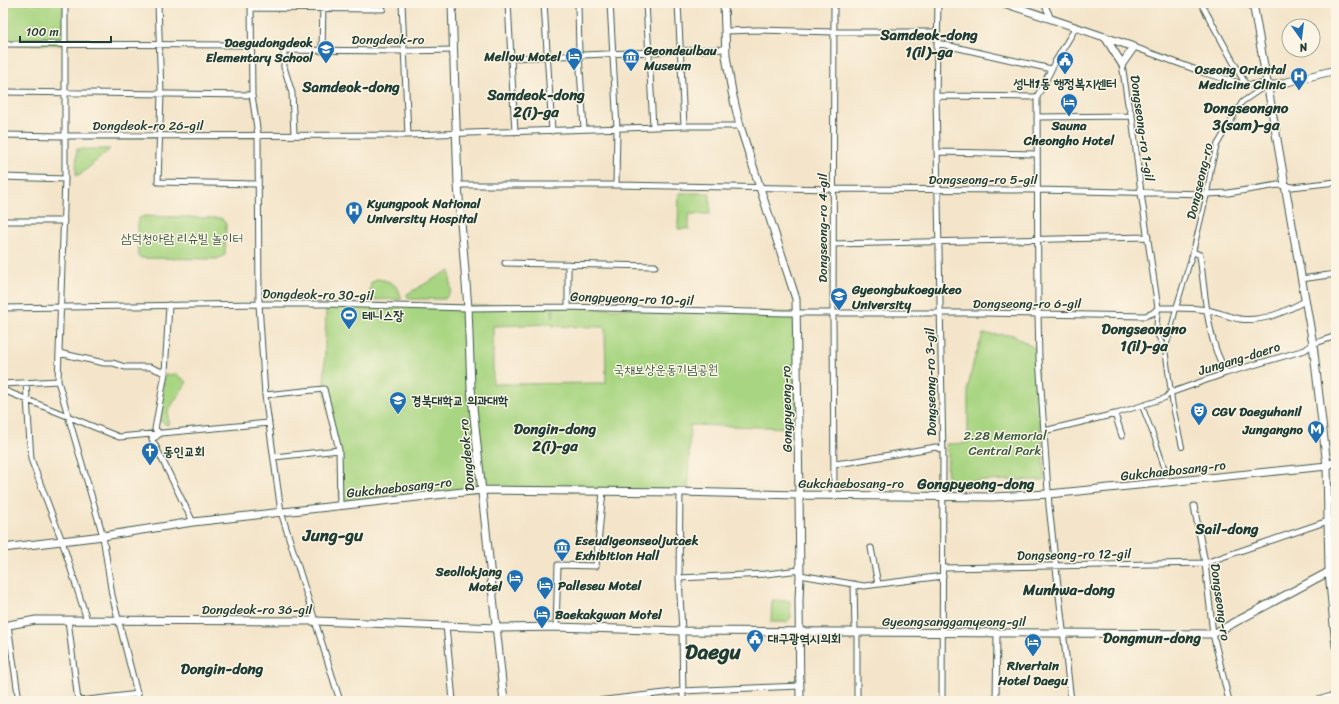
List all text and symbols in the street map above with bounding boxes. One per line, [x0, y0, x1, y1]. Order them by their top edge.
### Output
scale bar [20, 18, 111, 44]
north arrow [1281, 18, 1321, 58]
text: 100 m [26, 21, 59, 43]
district label: Samdeok-dong 1(il)-ga [879, 22, 978, 65]
street label: Dongdeok-ro [352, 28, 425, 51]
place label: Daegudongdeok Elementary School [206, 31, 314, 69]
text: N [1297, 37, 1310, 57]
school or university icon: Daegudongdeok Elementary School [316, 39, 336, 64]
place label: Geondeulbau Museum [643, 39, 718, 77]
place label: Mellow Motel [483, 45, 562, 68]
hotel icon: Mellow Motel [564, 46, 584, 71]
museum icon: Geondeulbau Museum [621, 47, 641, 72]
public building icon: 성내1동 행정복지센터 [1055, 50, 1075, 75]
place label: Oseong Oriental Medicine Clinic [1194, 58, 1287, 96]
hospital icon: Oseong Oriental Medicine Clinic [1289, 66, 1309, 91]
place label: 성내1동 행정복지센터 [1012, 72, 1117, 95]
district label: Samdeok-dong [301, 74, 400, 100]
street label: Dongseong-ro 1-gil [1124, 74, 1161, 183]
district label: Samdeok-dong 2(i)-ga [486, 82, 585, 125]
hotel icon: Sauna Cheongho Hotel [1059, 92, 1079, 117]
district label: Dongseongno 3(sam)-ga [1204, 95, 1289, 138]
street label: Dongdeok-ro 26-gil [93, 114, 204, 137]
place label: Sauna Cheongho Hotel [1023, 114, 1115, 152]
street label: Dongseong-ro [1180, 140, 1220, 222]
street label: Dongseong-ro 5-gil [928, 168, 1038, 191]
street label: Dongseong-ro 4-gil [811, 173, 834, 283]
place label: Kyungpook National University Hospital [366, 192, 482, 230]
hospital icon: Kyungpook National University Hospital [344, 200, 364, 225]
park label: 삼덕청아람 리슈빌 놀이터 [121, 227, 243, 250]
place label: Gyeongbukoegukeo University [851, 278, 962, 316]
street label: Dongdeok-ro 30-gil [262, 282, 374, 307]
street label: Gongpyeong-ro 10-gil [570, 285, 694, 312]
school or university icon: Gyeongbukoegukeo University [829, 286, 849, 311]
street label: Dongseong-ro 6-gil [973, 292, 1082, 315]
place label: 테니스장 [362, 304, 404, 327]
sports icon: 테니스장 [339, 305, 359, 330]
district label: Dongseongno 1(il)-ga [1102, 316, 1187, 359]
street label: Dongseong-ro 3-gil [918, 327, 943, 436]
street label: Jungang-daero [1194, 335, 1283, 382]
park label: 국채보상운동기념공원 [614, 358, 718, 381]
street label: Gongpyeong-ro [774, 365, 799, 452]
place label: 경북대학교 의과대학 [411, 389, 509, 412]
school or university icon: 경북대학교 의과대학 [388, 390, 408, 415]
place label: CGV Daeguhanil [1211, 400, 1303, 423]
theatre icon: CGV Daeguhanil [1189, 401, 1209, 426]
district label: Dongin-dong 2(i)-ga [514, 416, 597, 459]
street label: Dongdeok-ro [452, 417, 481, 492]
place label: Jungangno [1242, 418, 1304, 441]
metro station icon: Jungangno [1306, 419, 1326, 444]
park label: 2.28 Memorial Central Park [963, 424, 1047, 462]
place label: 동인교회 [163, 440, 205, 463]
church icon: 동인교회 [140, 441, 160, 466]
street label: Gukchaebosang-ro [1119, 453, 1227, 487]
street label: Gukchaebosang-ro [345, 470, 453, 504]
district label: Gongpyeong-dong [916, 471, 1035, 497]
street label: Gukchaebosang-ro [798, 472, 904, 495]
district label: Sail-dong [1194, 516, 1259, 542]
district label: Jung-gu [302, 520, 364, 550]
place label: Eseudigeonseoljutaek Exhibition Hall [575, 529, 699, 567]
museum icon: Eseudigeonseoljutaek Exhibition Hall [552, 537, 572, 562]
street label: Dongseong-ro 12-gil [1017, 542, 1132, 567]
place label: Seollokjang Motel [434, 560, 503, 598]
street label: Dongseong-ro [1204, 562, 1237, 643]
hotel icon: Seollokjang Motel [505, 568, 525, 593]
place label: Palleseu Motel [558, 574, 643, 597]
hotel icon: Palleseu Motel [535, 575, 555, 600]
district label: Munhwa-dong [1022, 577, 1115, 603]
street label: Dongdeok-ro 36-gil [202, 598, 313, 621]
place label: Baekakgwan Motel [555, 603, 663, 626]
hotel icon: Baekakgwan Motel [532, 604, 552, 629]
street label: Gyeongsanggamyeong-gil [882, 610, 1026, 633]
district label: Dongmun-dong [1103, 625, 1201, 651]
place label: 대구광역시의회 [767, 627, 841, 650]
public building icon: 대구광역시의회 [745, 628, 765, 653]
hotel icon: Rivertain Hotel Daegu [1023, 632, 1043, 657]
district label: Daegu [685, 633, 742, 671]
place label: Rivertain Hotel Daegu [997, 654, 1069, 692]
district label: Dongin-dong [181, 656, 264, 682]

